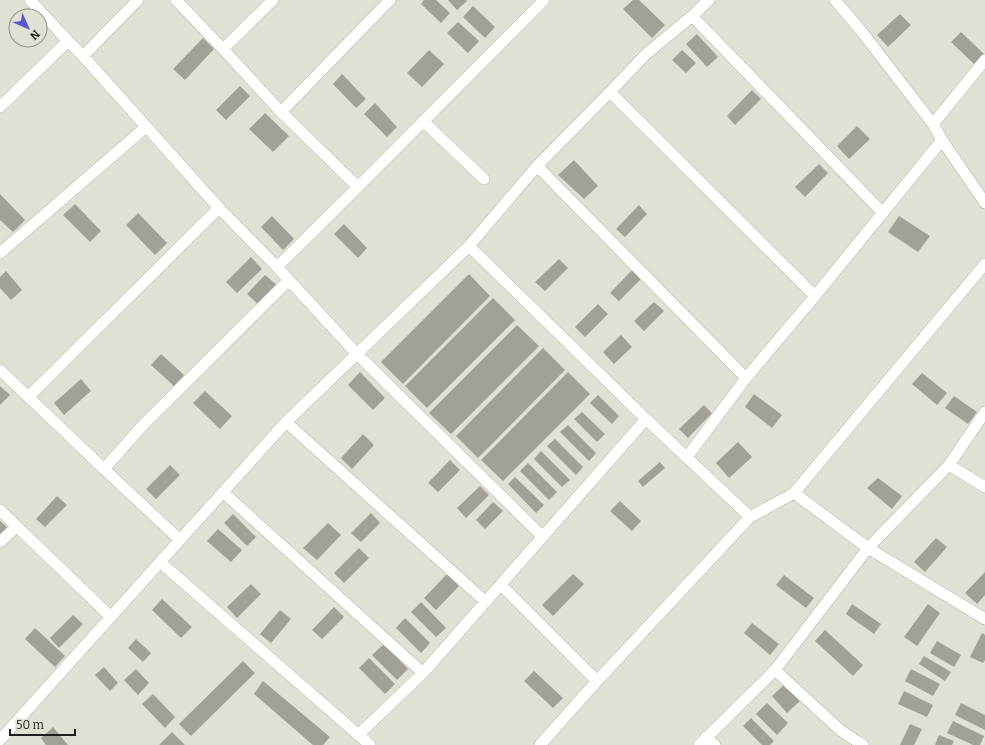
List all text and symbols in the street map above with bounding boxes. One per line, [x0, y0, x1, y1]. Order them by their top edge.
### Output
north arrow [8, 8, 48, 48]
text: N [27, 27, 42, 43]
scale bar [10, 711, 75, 737]
text: 50 m [16, 718, 45, 732]

